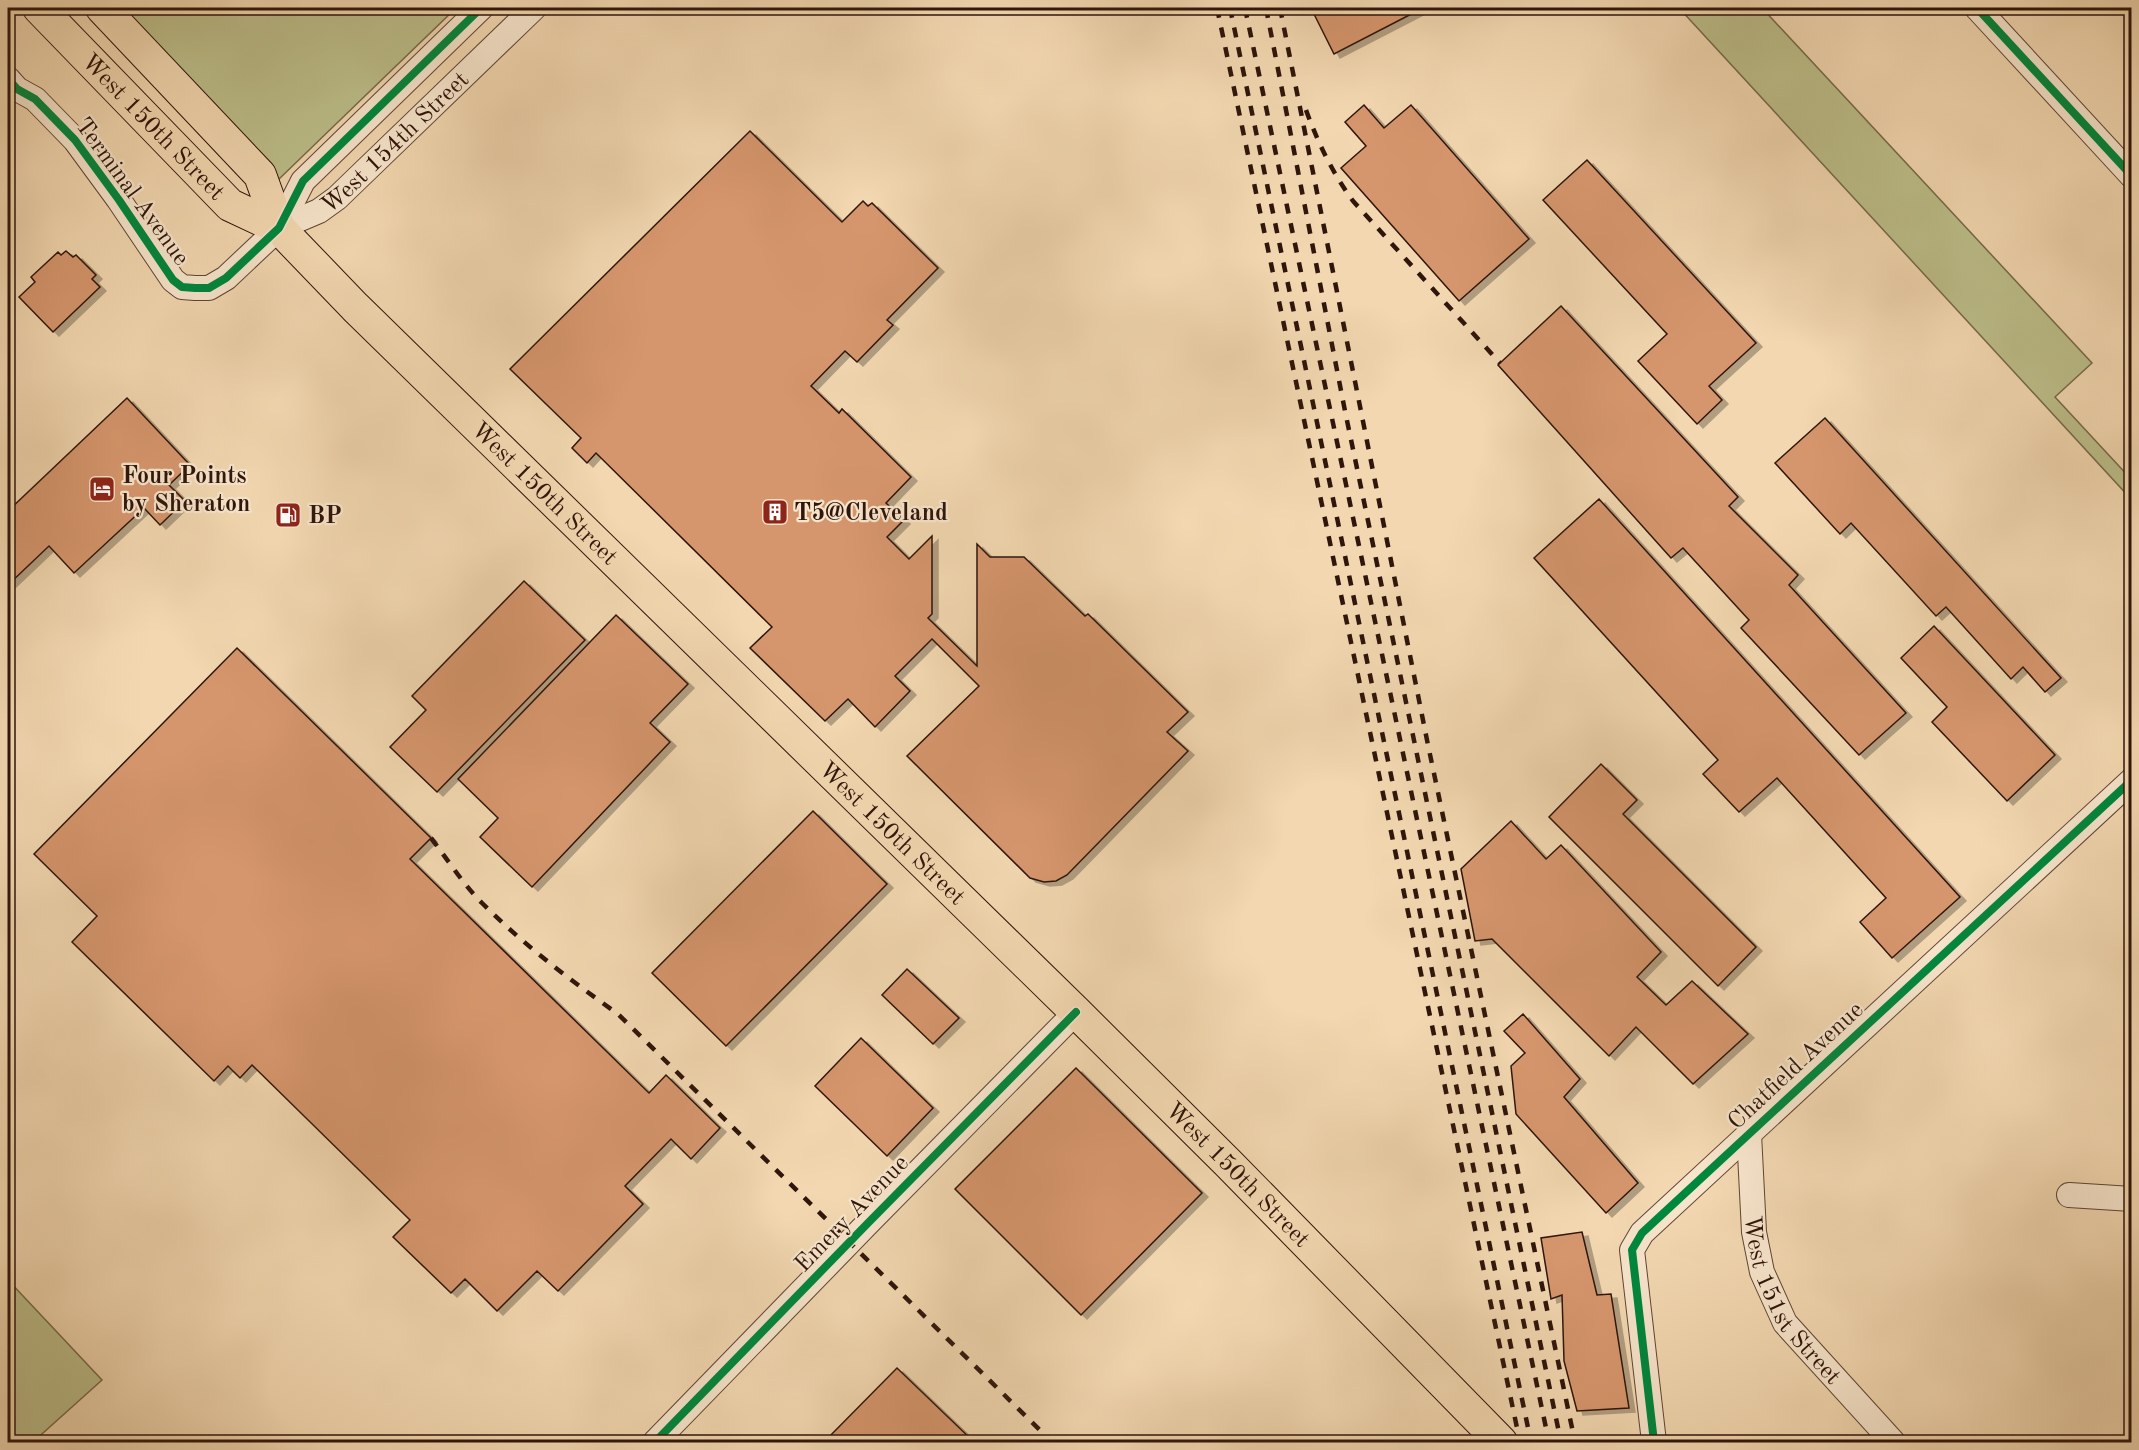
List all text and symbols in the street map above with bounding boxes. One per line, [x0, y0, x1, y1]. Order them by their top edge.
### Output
street label: West 150th Street [76, 50, 228, 206]
street label: West 154th Street [318, 68, 474, 219]
street label: Terminal Avenue [70, 114, 193, 270]
street label: West 150th Street [466, 418, 621, 571]
place label: Four Points by Sheraton [122, 465, 250, 517]
hotel icon: Four Points by Sheraton [87, 474, 117, 504]
building icon: T5@Cleveland [760, 497, 790, 527]
fuel station icon: BP [273, 500, 303, 530]
place label: T5@Cleveland [794, 501, 948, 526]
place label: BP [308, 505, 342, 529]
street label: West 150th Street [814, 758, 969, 910]
street label: Chatfield Avenue [1724, 998, 1869, 1135]
street label: West 150th Street [1160, 1098, 1313, 1253]
street label: Emery Avenue [791, 1151, 914, 1277]
street label: West 151st Street [1739, 1215, 1845, 1390]

